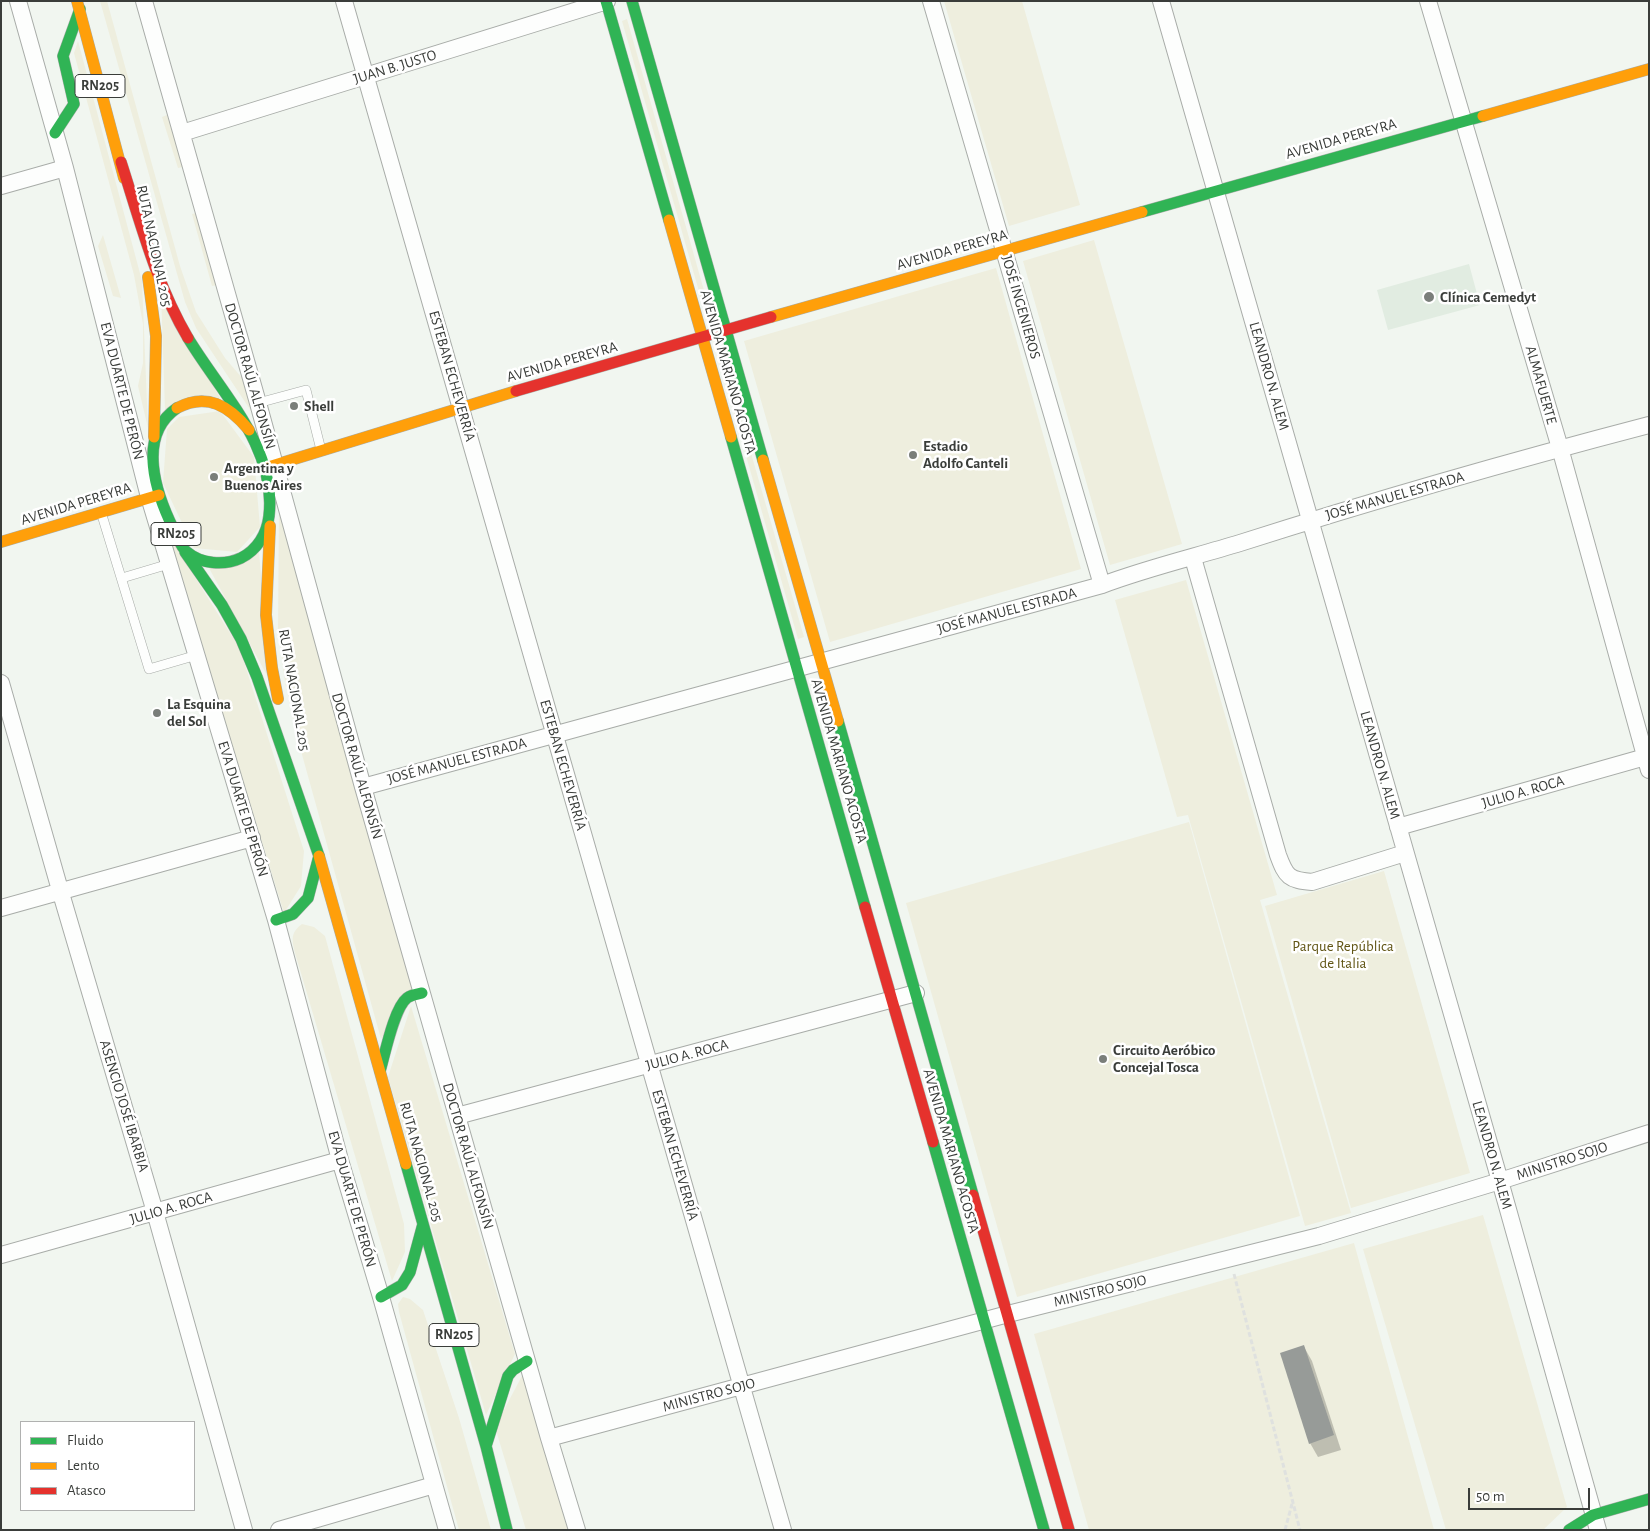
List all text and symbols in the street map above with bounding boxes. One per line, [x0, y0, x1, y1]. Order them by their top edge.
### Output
street label: JUAN B. JUSTO [351, 46, 439, 88]
road number: RN205 [75, 74, 125, 98]
street label: AVENIDA PEREYRA [1284, 115, 1398, 163]
street label: RUTA NACIONAL 205 [132, 184, 176, 308]
street label: AVENIDA PEREYRA [895, 226, 1009, 274]
street label: JOSÉ INGENIEROS [998, 253, 1044, 361]
street label: AVENIDA MARIANO ACOSTA [696, 288, 760, 456]
place label: Clínica Cemedyt [1440, 288, 1536, 306]
marker: Clínica Cemedyt [1422, 290, 1436, 304]
street label: DOCTOR RAÚL ALFONSÍN [220, 301, 280, 451]
street label: ESTEBAN ECHEVERRÍA [425, 308, 479, 444]
street label: EVA DUARTE DE PERÓN [96, 320, 148, 462]
street label: LEANDRO N. ALEM [1245, 320, 1293, 432]
street label: AVENIDA PEREYRA [505, 338, 619, 386]
street label: ALMAFUERTE [1521, 344, 1561, 426]
place label: Shell [304, 397, 334, 415]
marker: Shell [288, 400, 300, 412]
place label: Estadio Adolfo Canteli [923, 437, 1008, 472]
marker: Estadio Adolfo Canteli [907, 449, 919, 461]
place label: Argentina y Buenos Aires [224, 459, 302, 494]
street label: JOSÉ MANUEL ESTRADA [1324, 468, 1466, 524]
marker: Argentina y Buenos Aires [208, 471, 220, 483]
street label: AVENIDA PEREYRA [19, 479, 133, 529]
road number: RN205 [151, 522, 201, 546]
street label: JOSÉ MANUEL ESTRADA [935, 584, 1079, 638]
street label: RUTA NACIONAL 205 [274, 628, 314, 752]
street label: AVENIDA MARIANO ACOSTA [807, 677, 871, 845]
street label: DOCTOR RAÚL ALFONSÍN [327, 691, 387, 841]
place label: La Esquina del Sol [167, 695, 231, 730]
street label: ESTEBAN ECHEVERRÍA [536, 697, 590, 833]
marker: La Esquina del Sol [151, 707, 163, 719]
street label: LEANDRO N. ALEM [1356, 709, 1404, 821]
street label: JOSÉ MANUEL ESTRADA [385, 734, 529, 788]
street label: EVA DUARTE DE PERÓN [214, 739, 272, 879]
street label: JULIO A. ROCA [1480, 772, 1566, 812]
park label: Parque República de Italia [1292, 937, 1394, 972]
street label: JULIO A. ROCA [644, 1035, 730, 1075]
street label: ASENCIO JOSÉ IBARBIA [95, 1038, 153, 1174]
place label: Circuito Aeróbico Concejal Tosca [1113, 1041, 1215, 1076]
marker: Circuito Aeróbico Concejal Tosca [1097, 1053, 1109, 1065]
street label: AVENIDA MARIANO ACOSTA [919, 1067, 983, 1235]
street label: DOCTOR RAÚL ALFONSÍN [438, 1081, 498, 1231]
street label: ESTEBAN ECHEVERRÍA [648, 1087, 702, 1223]
street label: LEANDRO N. ALEM [1468, 1099, 1516, 1211]
street label: RUTA NACIONAL 205 [395, 1100, 447, 1224]
street label: EVA DUARTE DE PERÓN [324, 1129, 380, 1269]
street label: MINISTRO SOJO [1514, 1138, 1610, 1184]
street label: JULIO A. ROCA [128, 1188, 214, 1228]
street label: MINISTRO SOJO [1052, 1271, 1148, 1311]
road number: RN205 [429, 1324, 479, 1346]
street label: MINISTRO SOJO [661, 1374, 757, 1416]
legend [20, 1421, 195, 1511]
text: Fluido [67, 1433, 104, 1448]
text: Lento [67, 1458, 100, 1473]
scale bar [1470, 1478, 1592, 1510]
text: Atasco [67, 1483, 106, 1498]
text: 50 m [1476, 1489, 1505, 1504]

